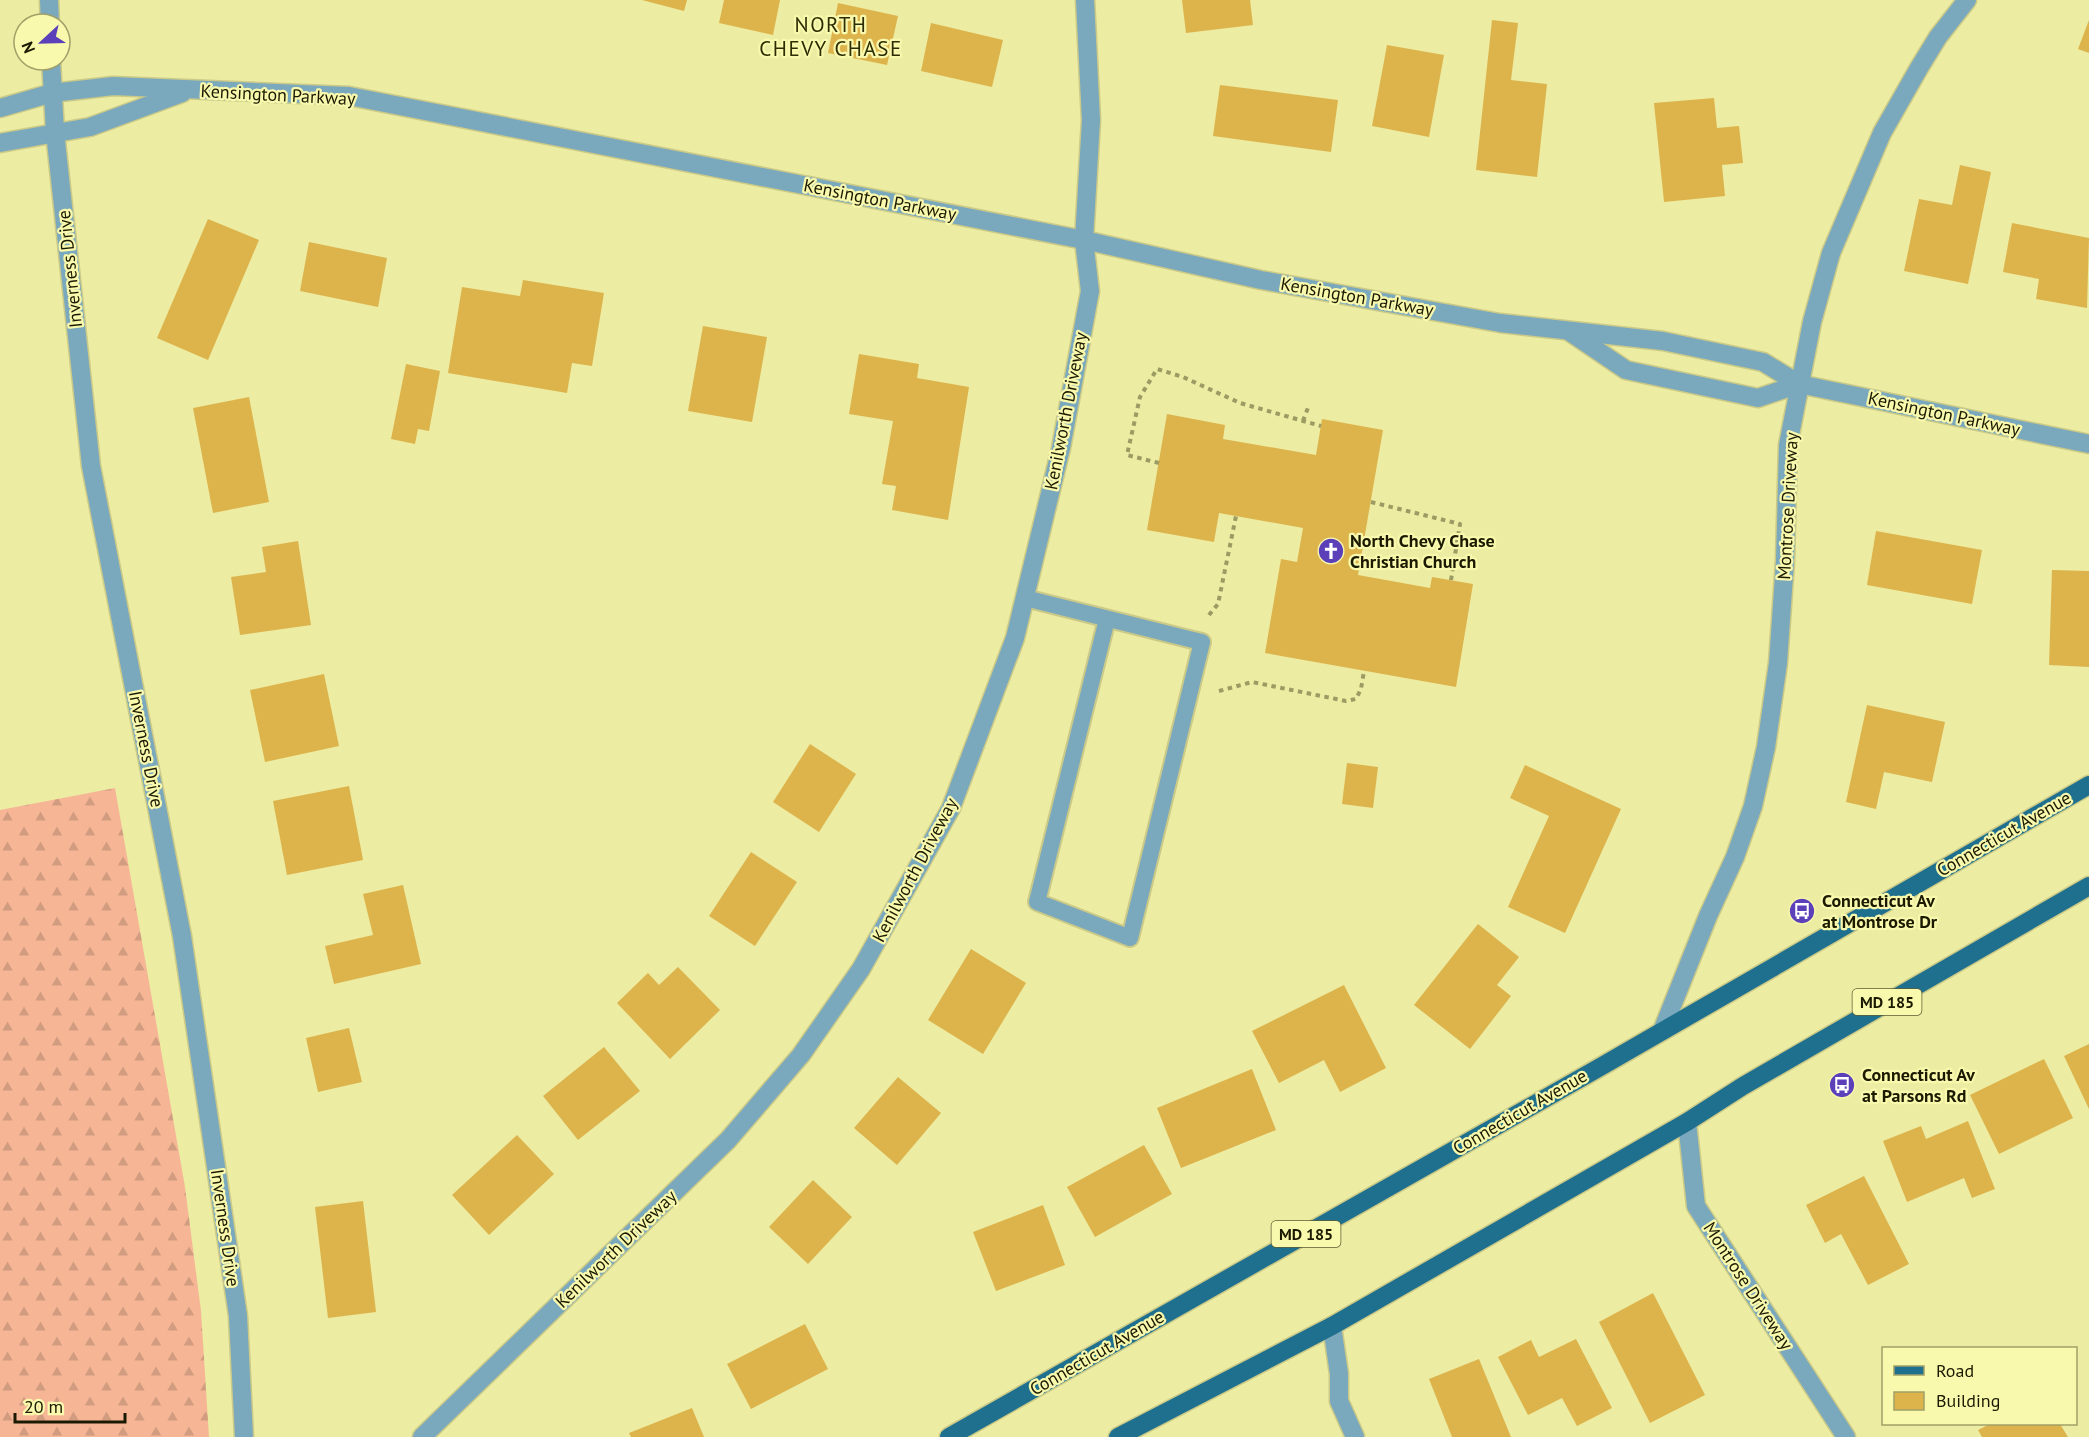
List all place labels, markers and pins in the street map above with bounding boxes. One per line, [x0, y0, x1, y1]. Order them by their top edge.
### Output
place label: North Chevy Chase Christian Church [1350, 529, 1495, 573]
church icon: North Chevy Chase Christian Church [1316, 536, 1346, 566]
place label: Connecticut Av at Montrose Dr [1822, 889, 1938, 933]
bus stop icon: Connecticut Av at Montrose Dr [1787, 896, 1817, 926]
place label: Connecticut Av at Parsons Rd [1862, 1063, 1975, 1107]
bus stop icon: Connecticut Av at Parsons Rd [1827, 1070, 1857, 1100]

